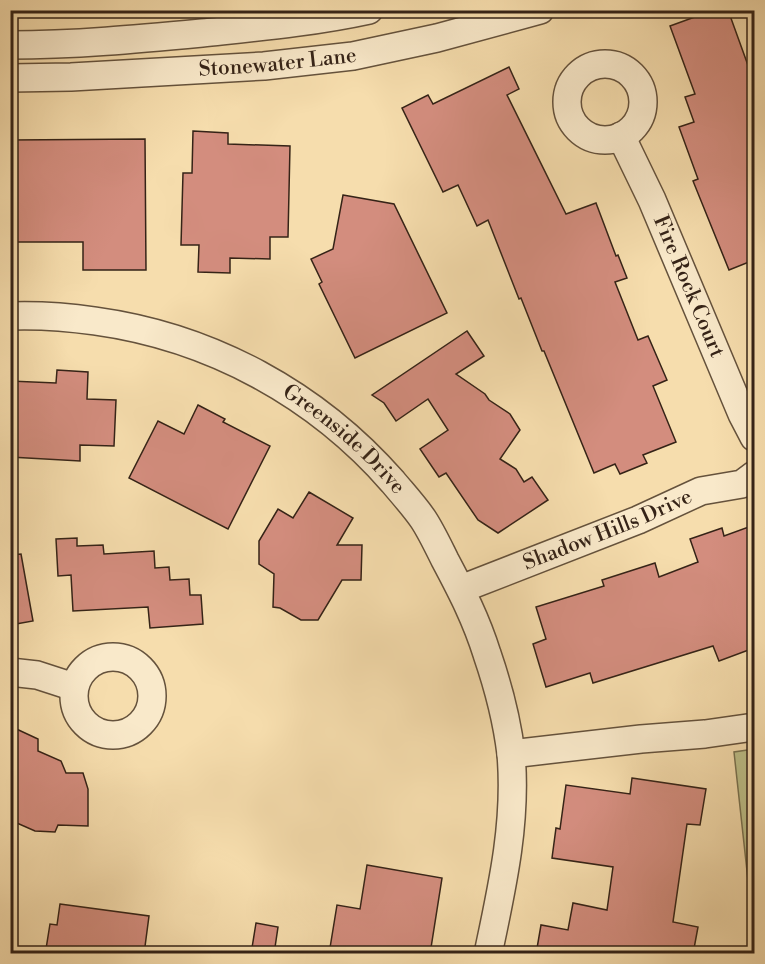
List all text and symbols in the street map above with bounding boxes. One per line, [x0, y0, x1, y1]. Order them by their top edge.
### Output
street label: Stonewater Lane [198, 43, 358, 83]
street label: Fire Rock Court [647, 212, 730, 362]
street label: Greenside Drive [278, 379, 411, 500]
street label: Shadow Hills Drive [519, 484, 696, 577]

